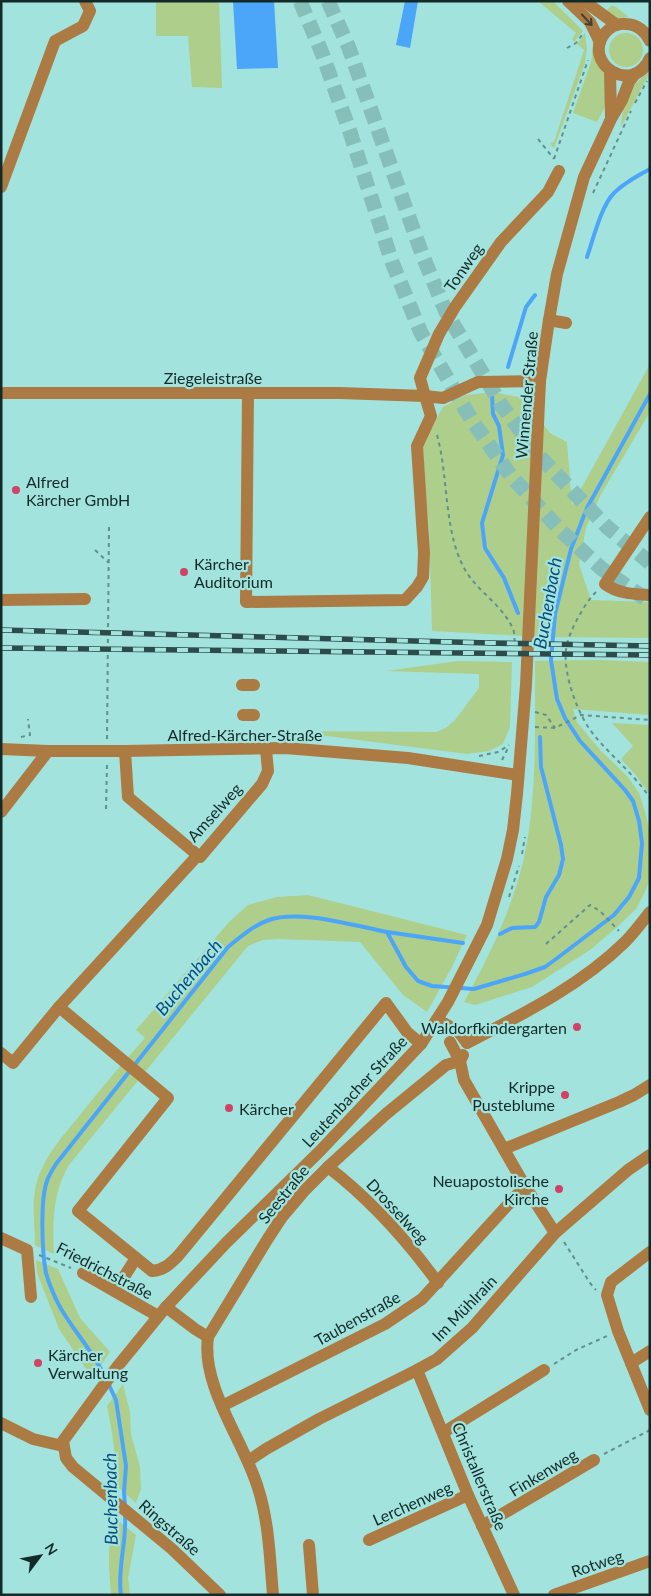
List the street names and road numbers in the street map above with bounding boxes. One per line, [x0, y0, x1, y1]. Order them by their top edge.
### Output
street label: Tonweg [440, 239, 486, 295]
street label: Winnender Straße [511, 330, 541, 460]
street label: Ziegeleistraße [164, 368, 262, 387]
street label: Alfred-Kärcher-Straße [168, 725, 322, 744]
street label: Amselweg [183, 779, 245, 845]
street label: Leutenbacher Straße [298, 1031, 410, 1151]
street label: Seestraße [254, 1161, 312, 1227]
street label: Drosselweg [363, 1175, 433, 1247]
street label: Friedrichstraße [54, 1238, 156, 1302]
street label: Im Mühlrain [428, 1271, 500, 1345]
street label: Taubenstraße [311, 1287, 403, 1349]
street label: Christallerstraße [449, 1419, 511, 1533]
street label: Finkenweg [506, 1444, 580, 1500]
street label: Lerchenweg [369, 1477, 455, 1529]
street label: Ringstraße [135, 1495, 205, 1559]
street label: Rotweg [569, 1545, 625, 1581]

